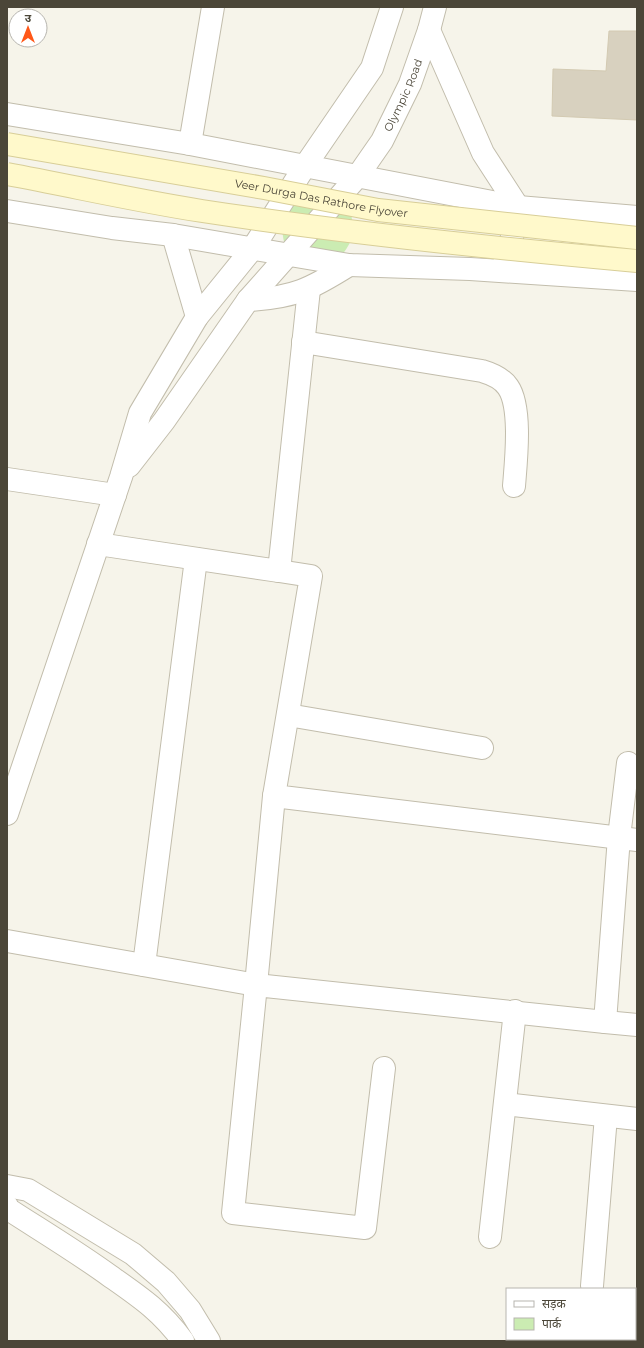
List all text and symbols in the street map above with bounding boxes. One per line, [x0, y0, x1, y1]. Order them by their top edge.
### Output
north arrow [8, 8, 48, 48]
text: उ [25, 11, 32, 25]
street label: Olympic Road [381, 57, 425, 134]
street label: Veer Durga Das Rathore Flyover [234, 176, 409, 220]
legend [506, 1288, 636, 1340]
text: सड़क [542, 1296, 567, 1311]
text: पार्क [542, 1316, 562, 1331]

